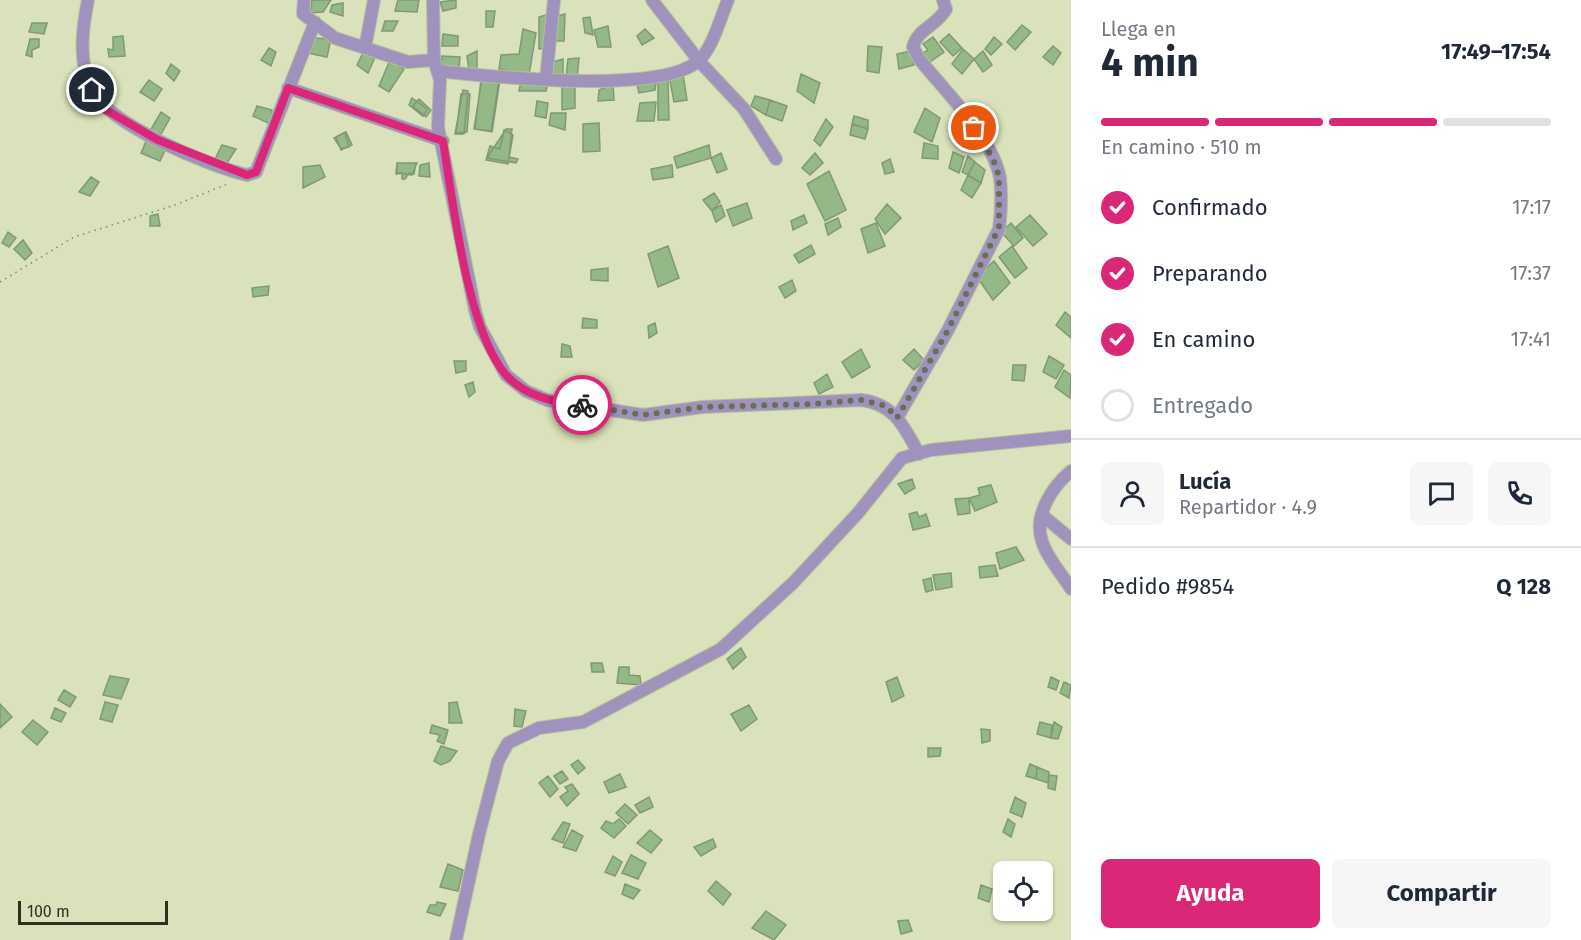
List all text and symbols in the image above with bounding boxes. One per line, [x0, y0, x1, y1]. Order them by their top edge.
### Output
text: Llega en [1101, 17, 1176, 41]
text: 17:49–17:54 [1441, 38, 1551, 65]
text: 4 min [1101, 40, 1199, 86]
pin [66, 64, 117, 115]
icon: home [75, 73, 108, 106]
pin [948, 102, 999, 153]
icon: bag [957, 111, 990, 144]
text: En camino · 510 m [1101, 135, 1262, 159]
icon: check [1101, 191, 1134, 224]
text: Confirmado [1152, 194, 1268, 221]
text: 17:17 [1512, 195, 1551, 219]
icon: check [1101, 257, 1134, 290]
text: Preparando [1152, 260, 1268, 287]
text: 17:37 [1510, 261, 1551, 285]
icon: check [1101, 323, 1134, 356]
text: En camino [1152, 326, 1255, 353]
text: 17:41 [1511, 327, 1551, 351]
courier [552, 375, 612, 435]
icon: bike [566, 389, 599, 422]
text: Entregado [1152, 392, 1253, 419]
button: person [1101, 462, 1164, 525]
button: chat [1410, 462, 1473, 525]
button: phone [1488, 462, 1551, 525]
text: Lucía [1179, 468, 1231, 495]
text: Repartidor · 4.9 [1179, 495, 1317, 519]
text: Pedido #9854 [1101, 573, 1234, 600]
text: Q 128 [1496, 573, 1551, 600]
button: Ayuda [1101, 859, 1320, 928]
button: Compartir [1332, 859, 1551, 928]
map controls [993, 861, 1053, 921]
button: locate [993, 861, 1053, 921]
scale bar [18, 898, 168, 926]
text: 100 m [27, 902, 70, 921]

